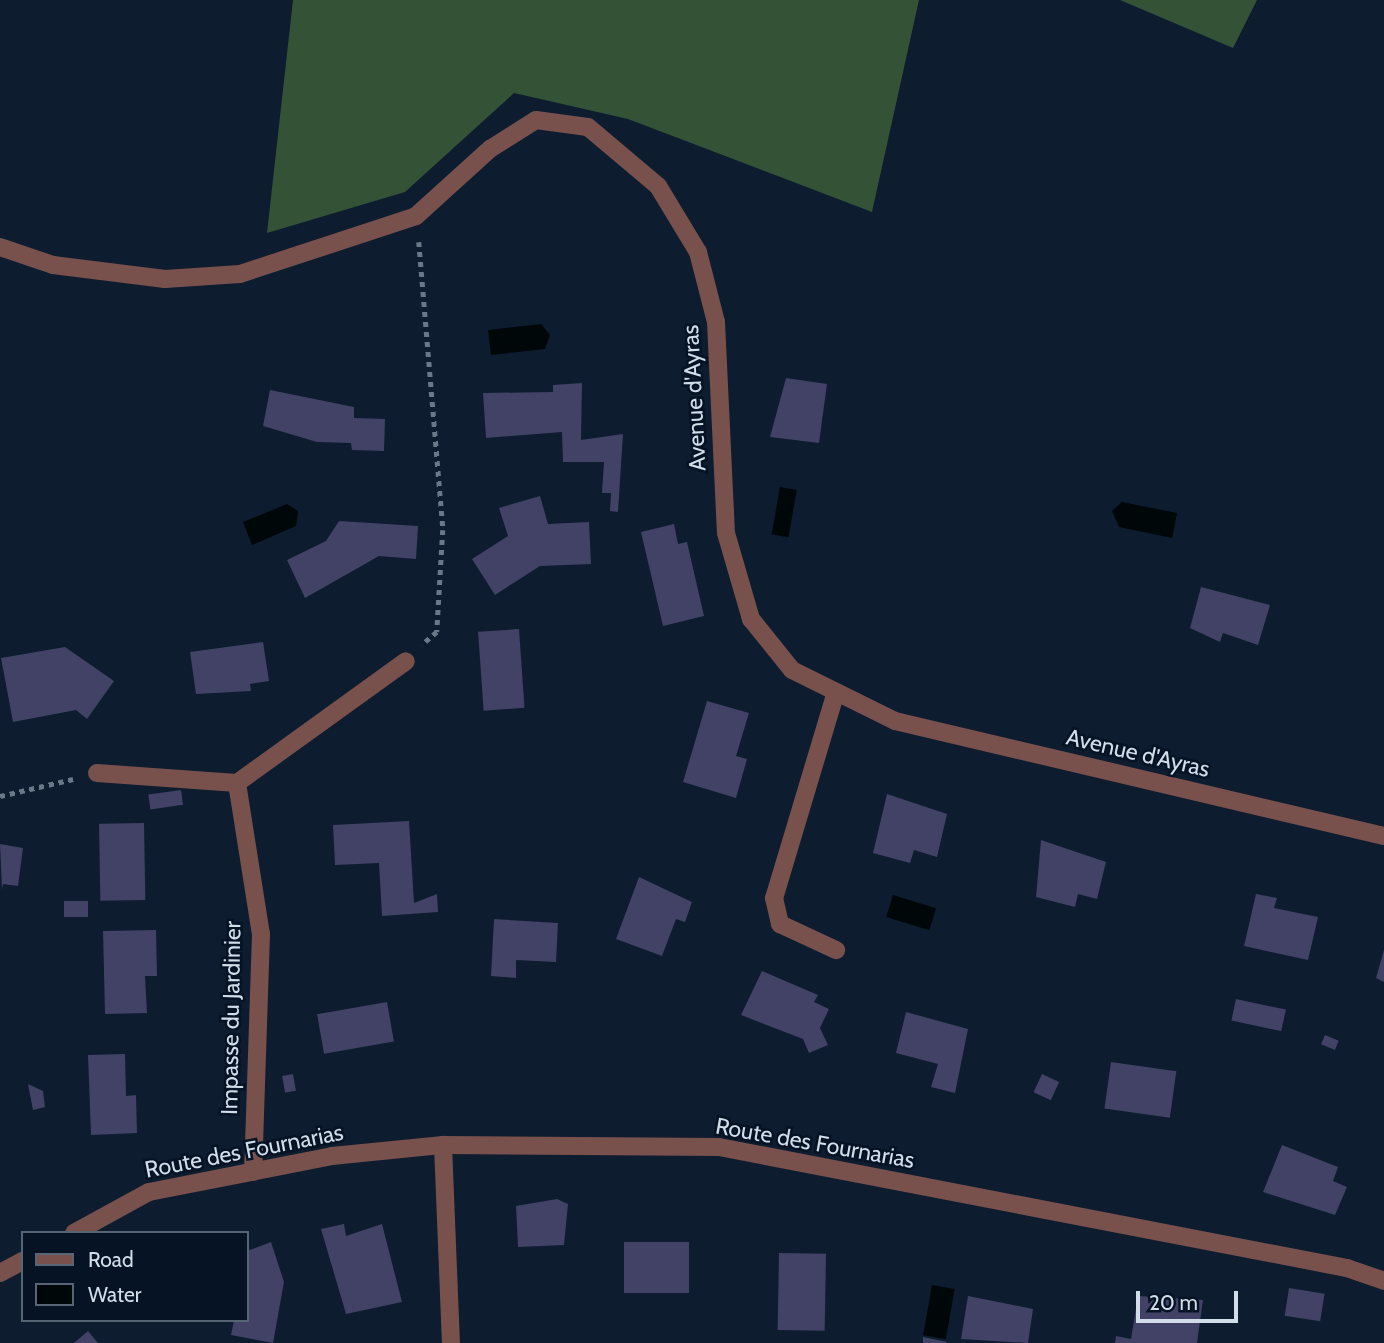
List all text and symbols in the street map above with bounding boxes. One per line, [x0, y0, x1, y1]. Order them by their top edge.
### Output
street label: Avenue d'Ayras [676, 324, 712, 472]
street label: Avenue d'Ayras [1064, 723, 1212, 783]
street label: Impasse du Jardinier [216, 921, 246, 1115]
street label: Route des Fournarias [713, 1112, 917, 1174]
street label: Route des Fournarias [142, 1118, 346, 1184]
legend [21, 1231, 248, 1322]
text: Road [88, 1247, 134, 1272]
scale bar [1139, 1276, 1240, 1320]
text: Water [88, 1282, 141, 1307]
text: 20 m [1149, 1290, 1198, 1315]

